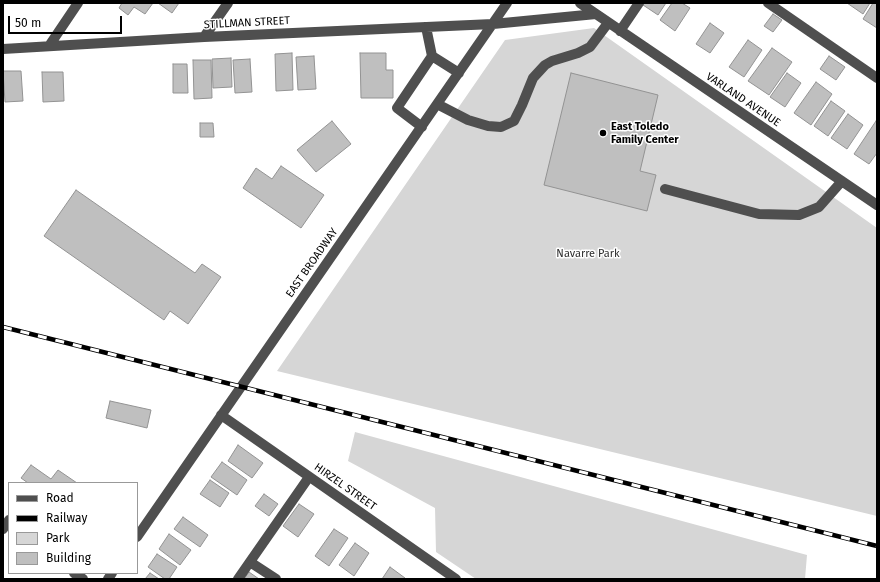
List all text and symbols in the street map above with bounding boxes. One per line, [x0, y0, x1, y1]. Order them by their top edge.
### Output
scale bar [10, 8, 124, 34]
street label: STILLMAN STREET [204, 14, 290, 32]
text: 50 m [15, 16, 41, 30]
street label: VARLAND AVENUE [703, 70, 783, 130]
place label: East Toledo Family Center [611, 120, 679, 146]
marker: East Toledo Family Center [598, 128, 608, 138]
street label: EAST BROADWAY [283, 226, 341, 300]
park label: Navarre Park [556, 247, 620, 261]
street label: HIRZEL STREET [311, 461, 379, 513]
legend [8, 482, 138, 574]
text: Road [46, 491, 74, 505]
text: Railway [46, 511, 87, 525]
text: Park [46, 531, 70, 545]
text: Building [46, 551, 91, 565]

